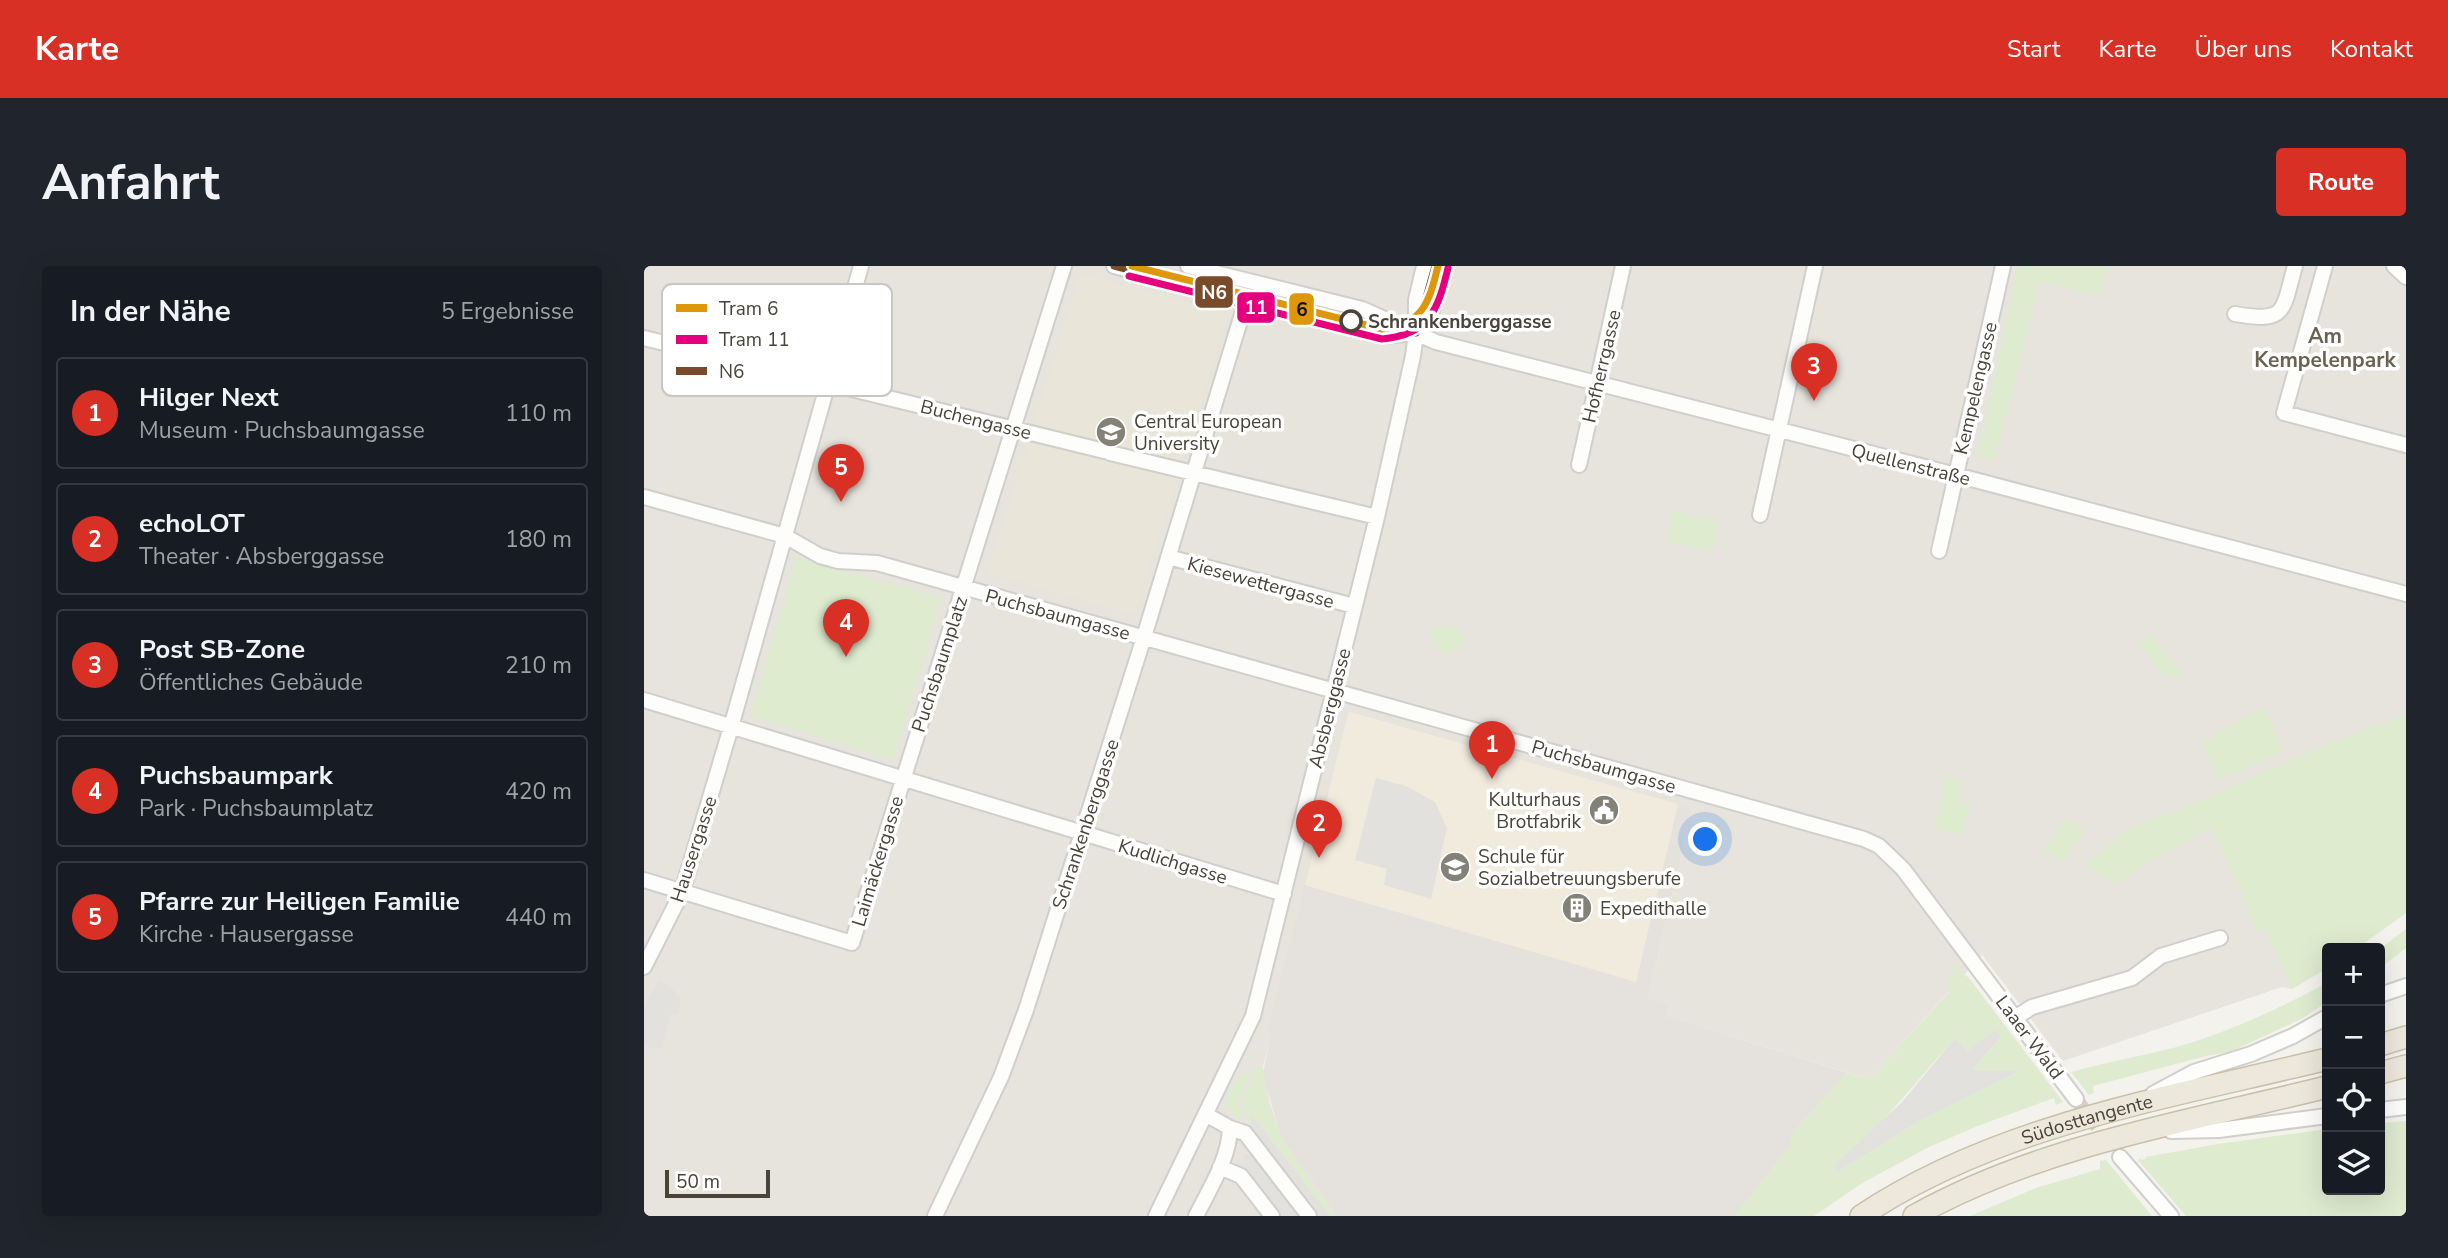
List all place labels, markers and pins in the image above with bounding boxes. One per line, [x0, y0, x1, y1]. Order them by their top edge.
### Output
place label: Schrankenberggasse [1368, 309, 1552, 335]
marker: Schrankenberggasse [1340, 310, 1362, 332]
pin: 3 [1791, 343, 1837, 401]
place label: Central European University [1134, 409, 1282, 457]
school or university icon: Central European University [1094, 415, 1128, 449]
pin: 5 [818, 444, 864, 502]
pin: 4 [823, 599, 869, 657]
pin: 1 [1469, 721, 1515, 779]
place label: Kulturhaus Brotfabrik [1488, 787, 1581, 835]
public building icon: Kulturhaus Brotfabrik [1587, 793, 1621, 827]
pin: 2 [1296, 800, 1342, 858]
place label: Schule für Sozialbetreuungsberufe [1478, 844, 1681, 892]
school or university icon: Schule für Sozialbetreuungsberufe [1438, 850, 1472, 884]
building icon: Expedithalle [1560, 891, 1594, 925]
place label: Expedithalle [1600, 896, 1707, 922]

